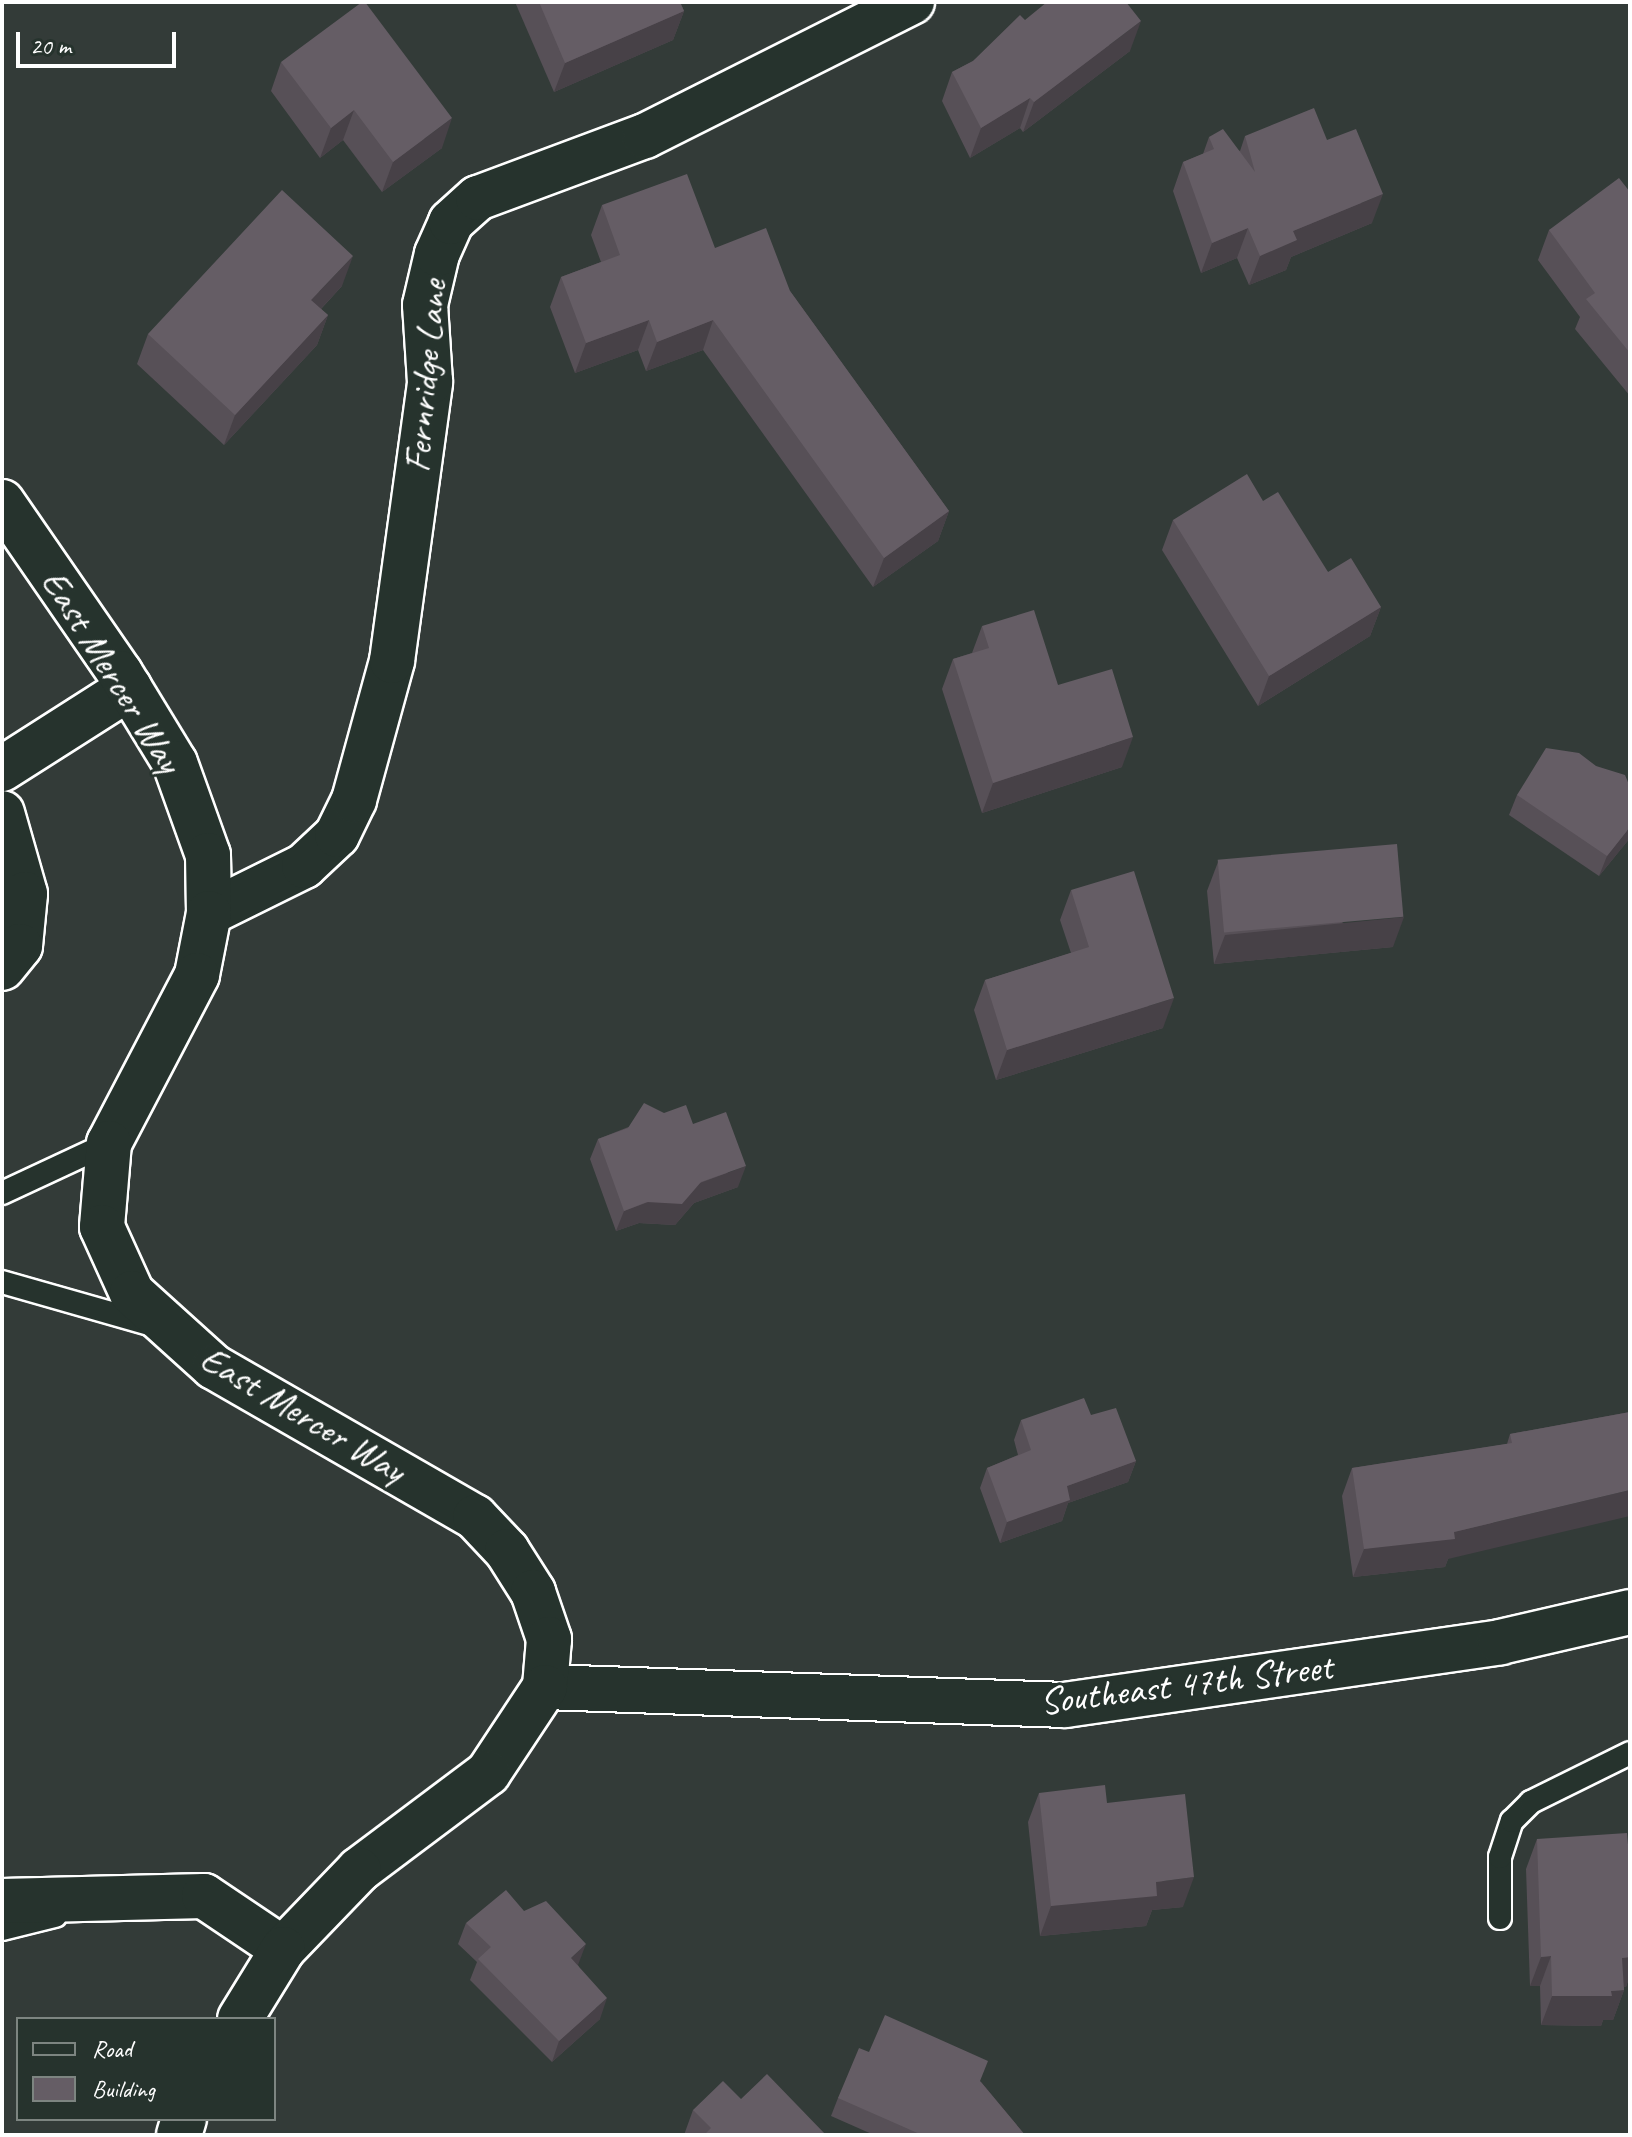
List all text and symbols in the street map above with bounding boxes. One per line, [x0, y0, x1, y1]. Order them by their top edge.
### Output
scale bar [20, 16, 180, 66]
text: 20 m [30, 31, 71, 61]
street label: Fernridge Lane [394, 278, 456, 474]
street label: East Mercer Way [32, 562, 192, 780]
street label: East Mercer Way [193, 1335, 413, 1493]
street label: Southeast 47th Street [1037, 1643, 1335, 1725]
legend [16, 2017, 276, 2121]
text: Road [92, 2034, 132, 2064]
text: Building [92, 2074, 155, 2104]

